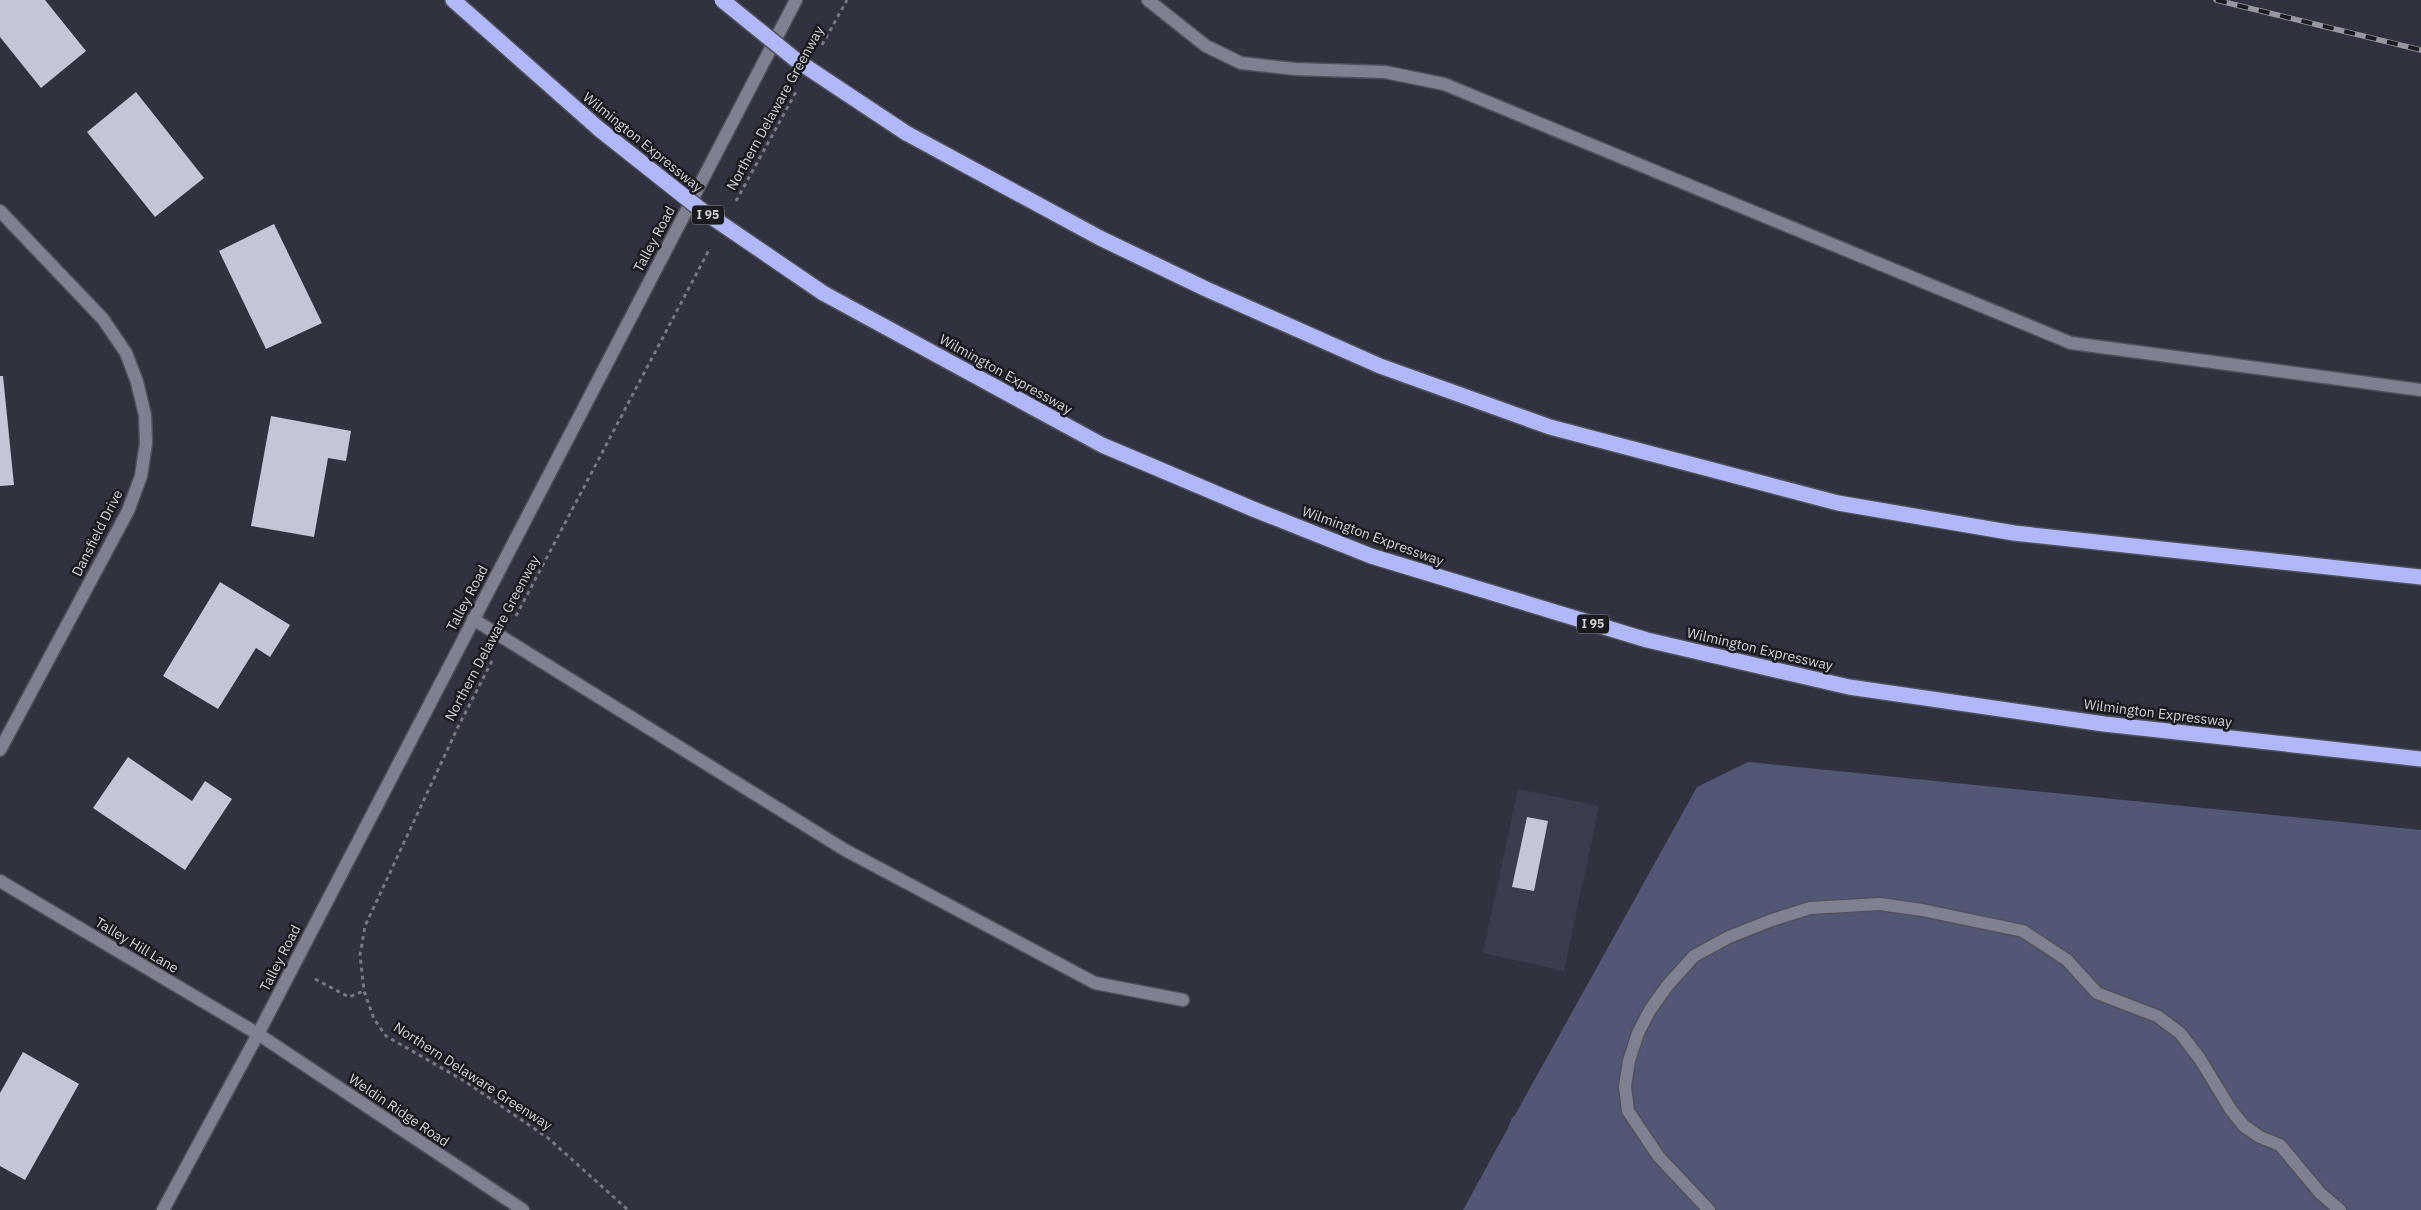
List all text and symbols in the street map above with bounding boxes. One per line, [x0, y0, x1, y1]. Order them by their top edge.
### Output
street label: Northern Delaware Greenway [722, 23, 828, 193]
street label: Wilmington Expressway [579, 88, 707, 196]
street label: Talley Road [629, 203, 679, 275]
road number: I 95 [692, 206, 724, 224]
street label: Wilmington Expressway [936, 330, 1076, 418]
street label: Dansfield Drive [67, 486, 127, 579]
street label: Wilmington Expressway [1300, 502, 1446, 570]
street label: Northern Delaware Greenway [441, 552, 543, 724]
street label: Talley Road [442, 562, 492, 634]
road number: I 95 [1577, 614, 1609, 634]
street label: Wilmington Expressway [1685, 623, 1835, 675]
street label: Wilmington Expressway [2083, 695, 2233, 731]
street label: Talley Hill Lane [92, 913, 182, 977]
street label: Talley Road [256, 922, 304, 994]
street label: Northern Delaware Greenway [390, 1018, 556, 1134]
street label: Weldin Ridge Road [345, 1070, 453, 1150]

